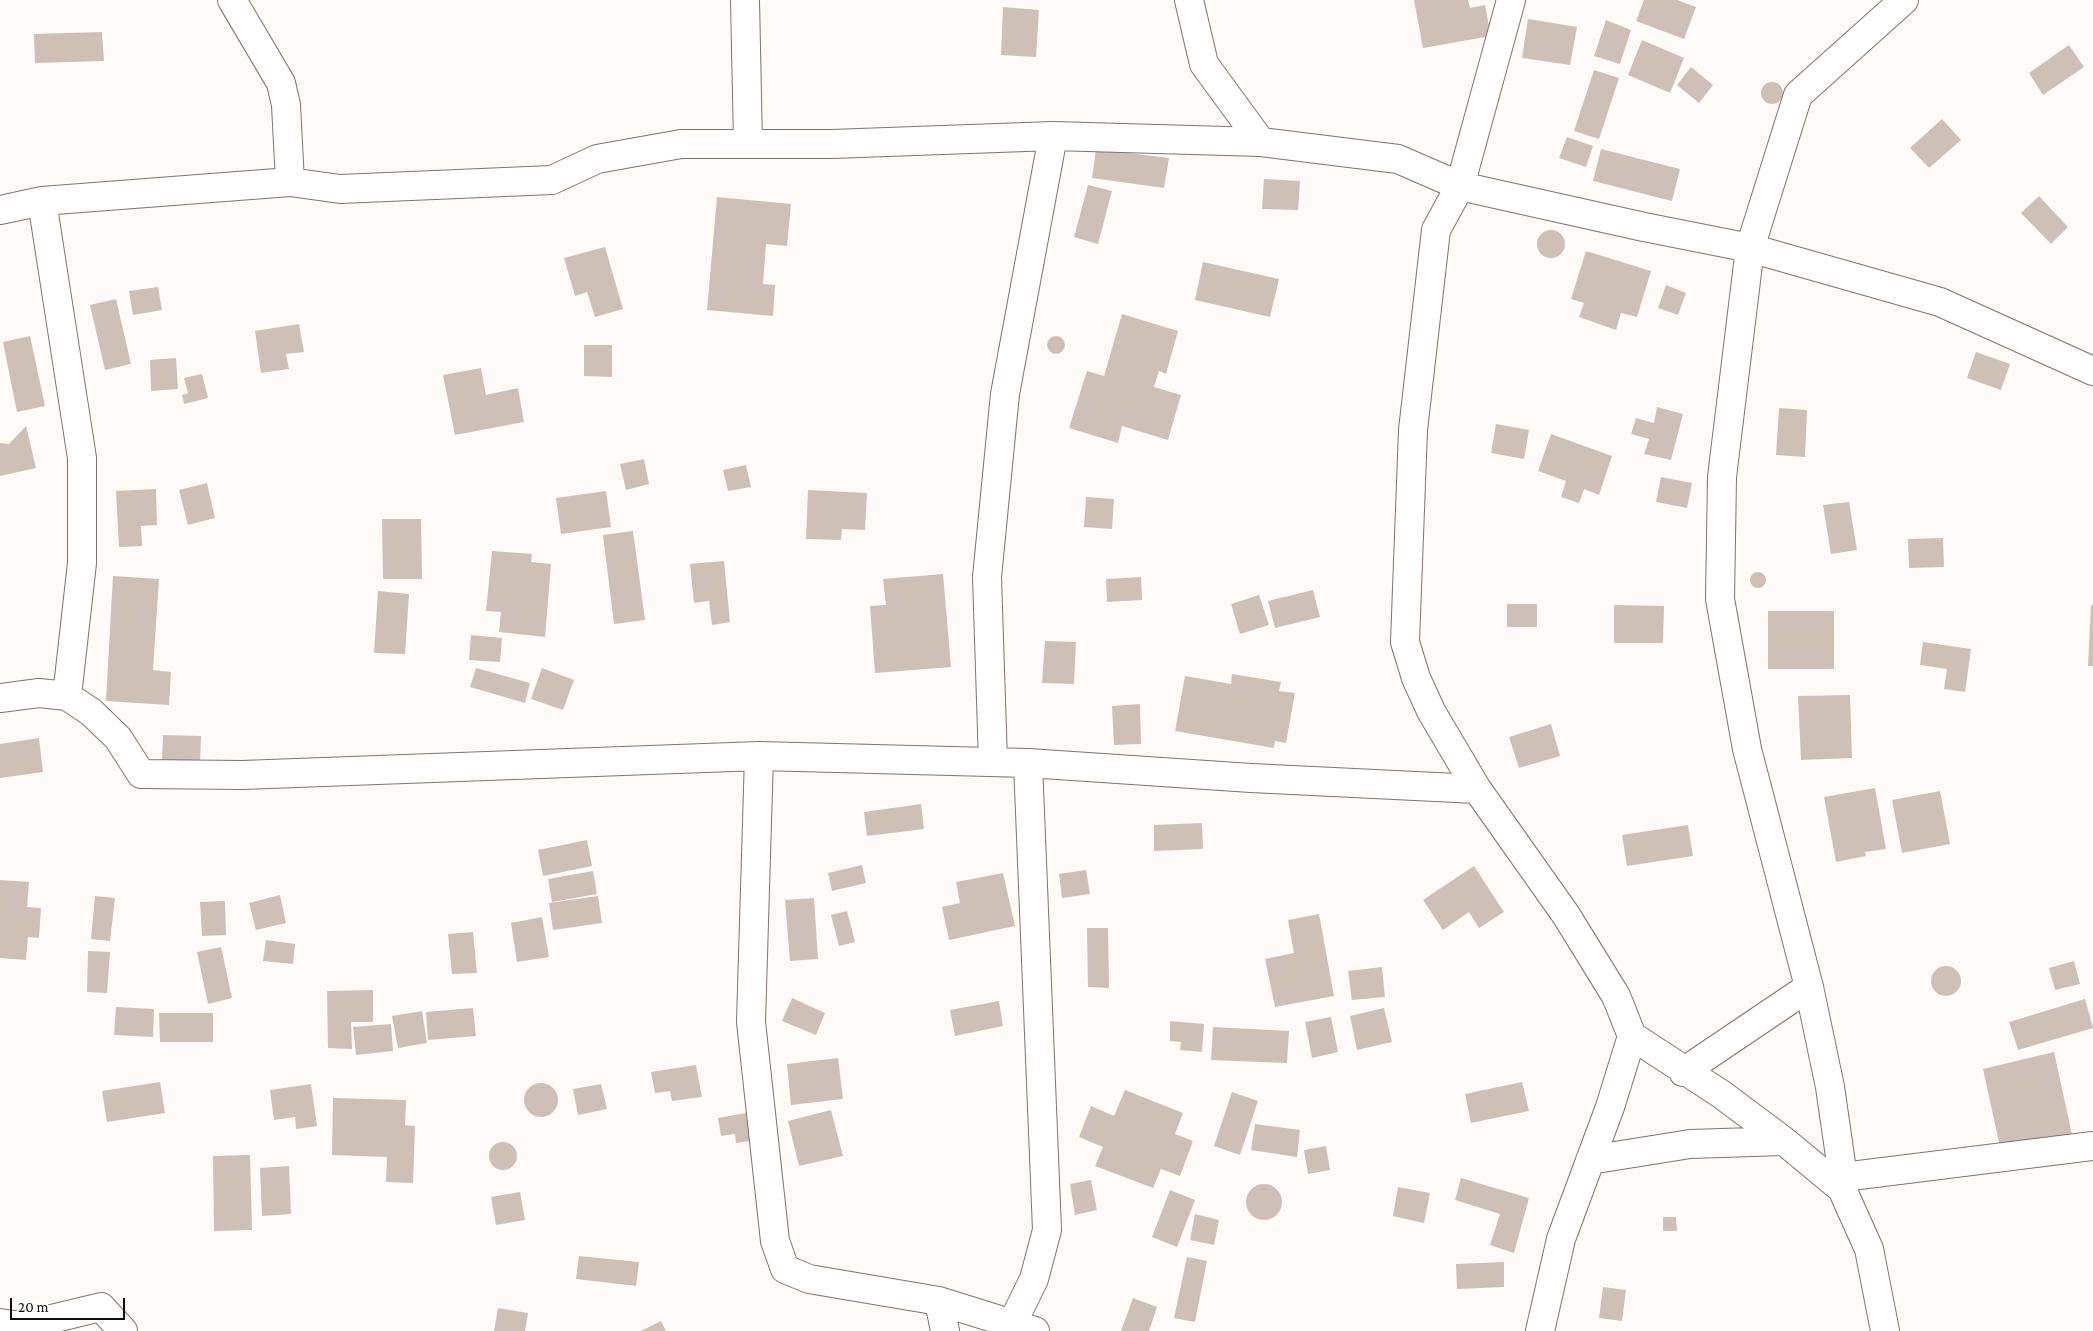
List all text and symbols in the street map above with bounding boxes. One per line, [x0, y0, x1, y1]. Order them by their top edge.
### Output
scale bar [12, 1288, 128, 1320]
text: 20 m [18, 1299, 49, 1315]

